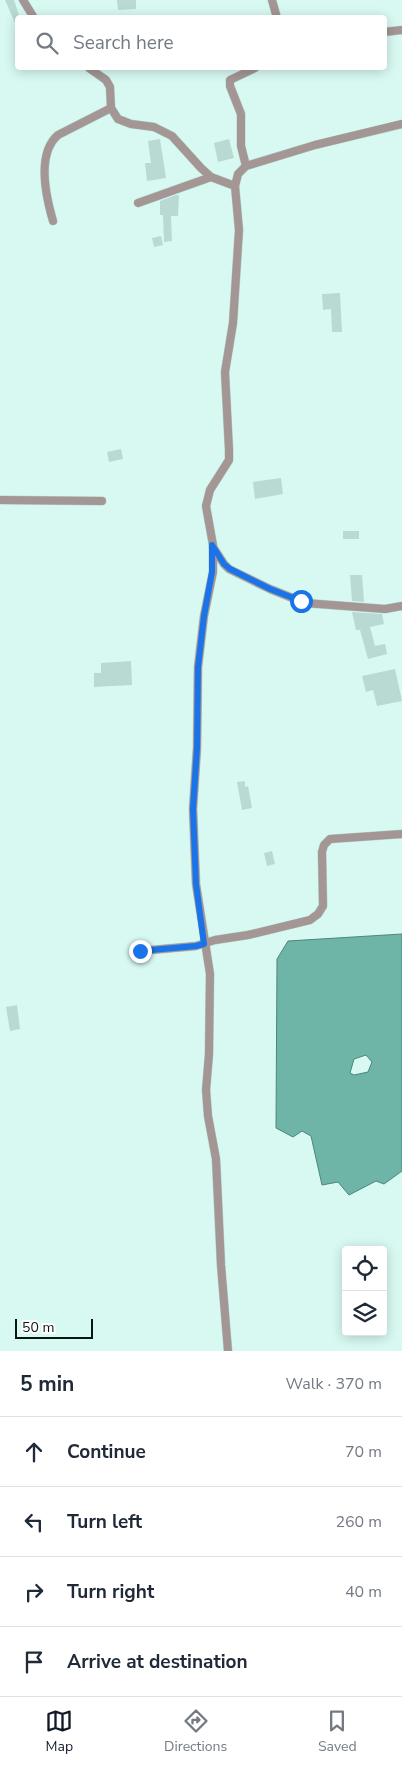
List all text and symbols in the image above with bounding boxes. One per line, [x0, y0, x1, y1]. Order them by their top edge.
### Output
search box [15, 15, 387, 70]
icon: search [33, 29, 61, 57]
text: Search here [73, 30, 174, 56]
route start [290, 590, 313, 613]
route end [129, 940, 152, 963]
map controls [342, 1246, 387, 1336]
button: locate [342, 1246, 387, 1291]
button: layers [342, 1291, 387, 1336]
scale bar [15, 1316, 92, 1339]
text: 50 m [22, 1318, 54, 1337]
text: 5 min [20, 1370, 74, 1398]
text: Walk · 370 m [286, 1373, 382, 1395]
icon: ahead [20, 1438, 48, 1466]
text: Continue [67, 1439, 146, 1465]
text: 70 m [345, 1441, 382, 1463]
icon: left [20, 1508, 48, 1536]
text: Turn left [67, 1509, 142, 1535]
text: 260 m [335, 1511, 382, 1533]
icon: right [20, 1578, 48, 1606]
text: Turn right [67, 1579, 154, 1605]
text: 40 m [345, 1581, 382, 1603]
icon: arrive [20, 1648, 48, 1676]
text: Arrive at destination [67, 1649, 248, 1675]
tab: Map [45, 1707, 73, 1756]
tab: Directions [164, 1707, 227, 1756]
tab: Saved [318, 1707, 357, 1756]

